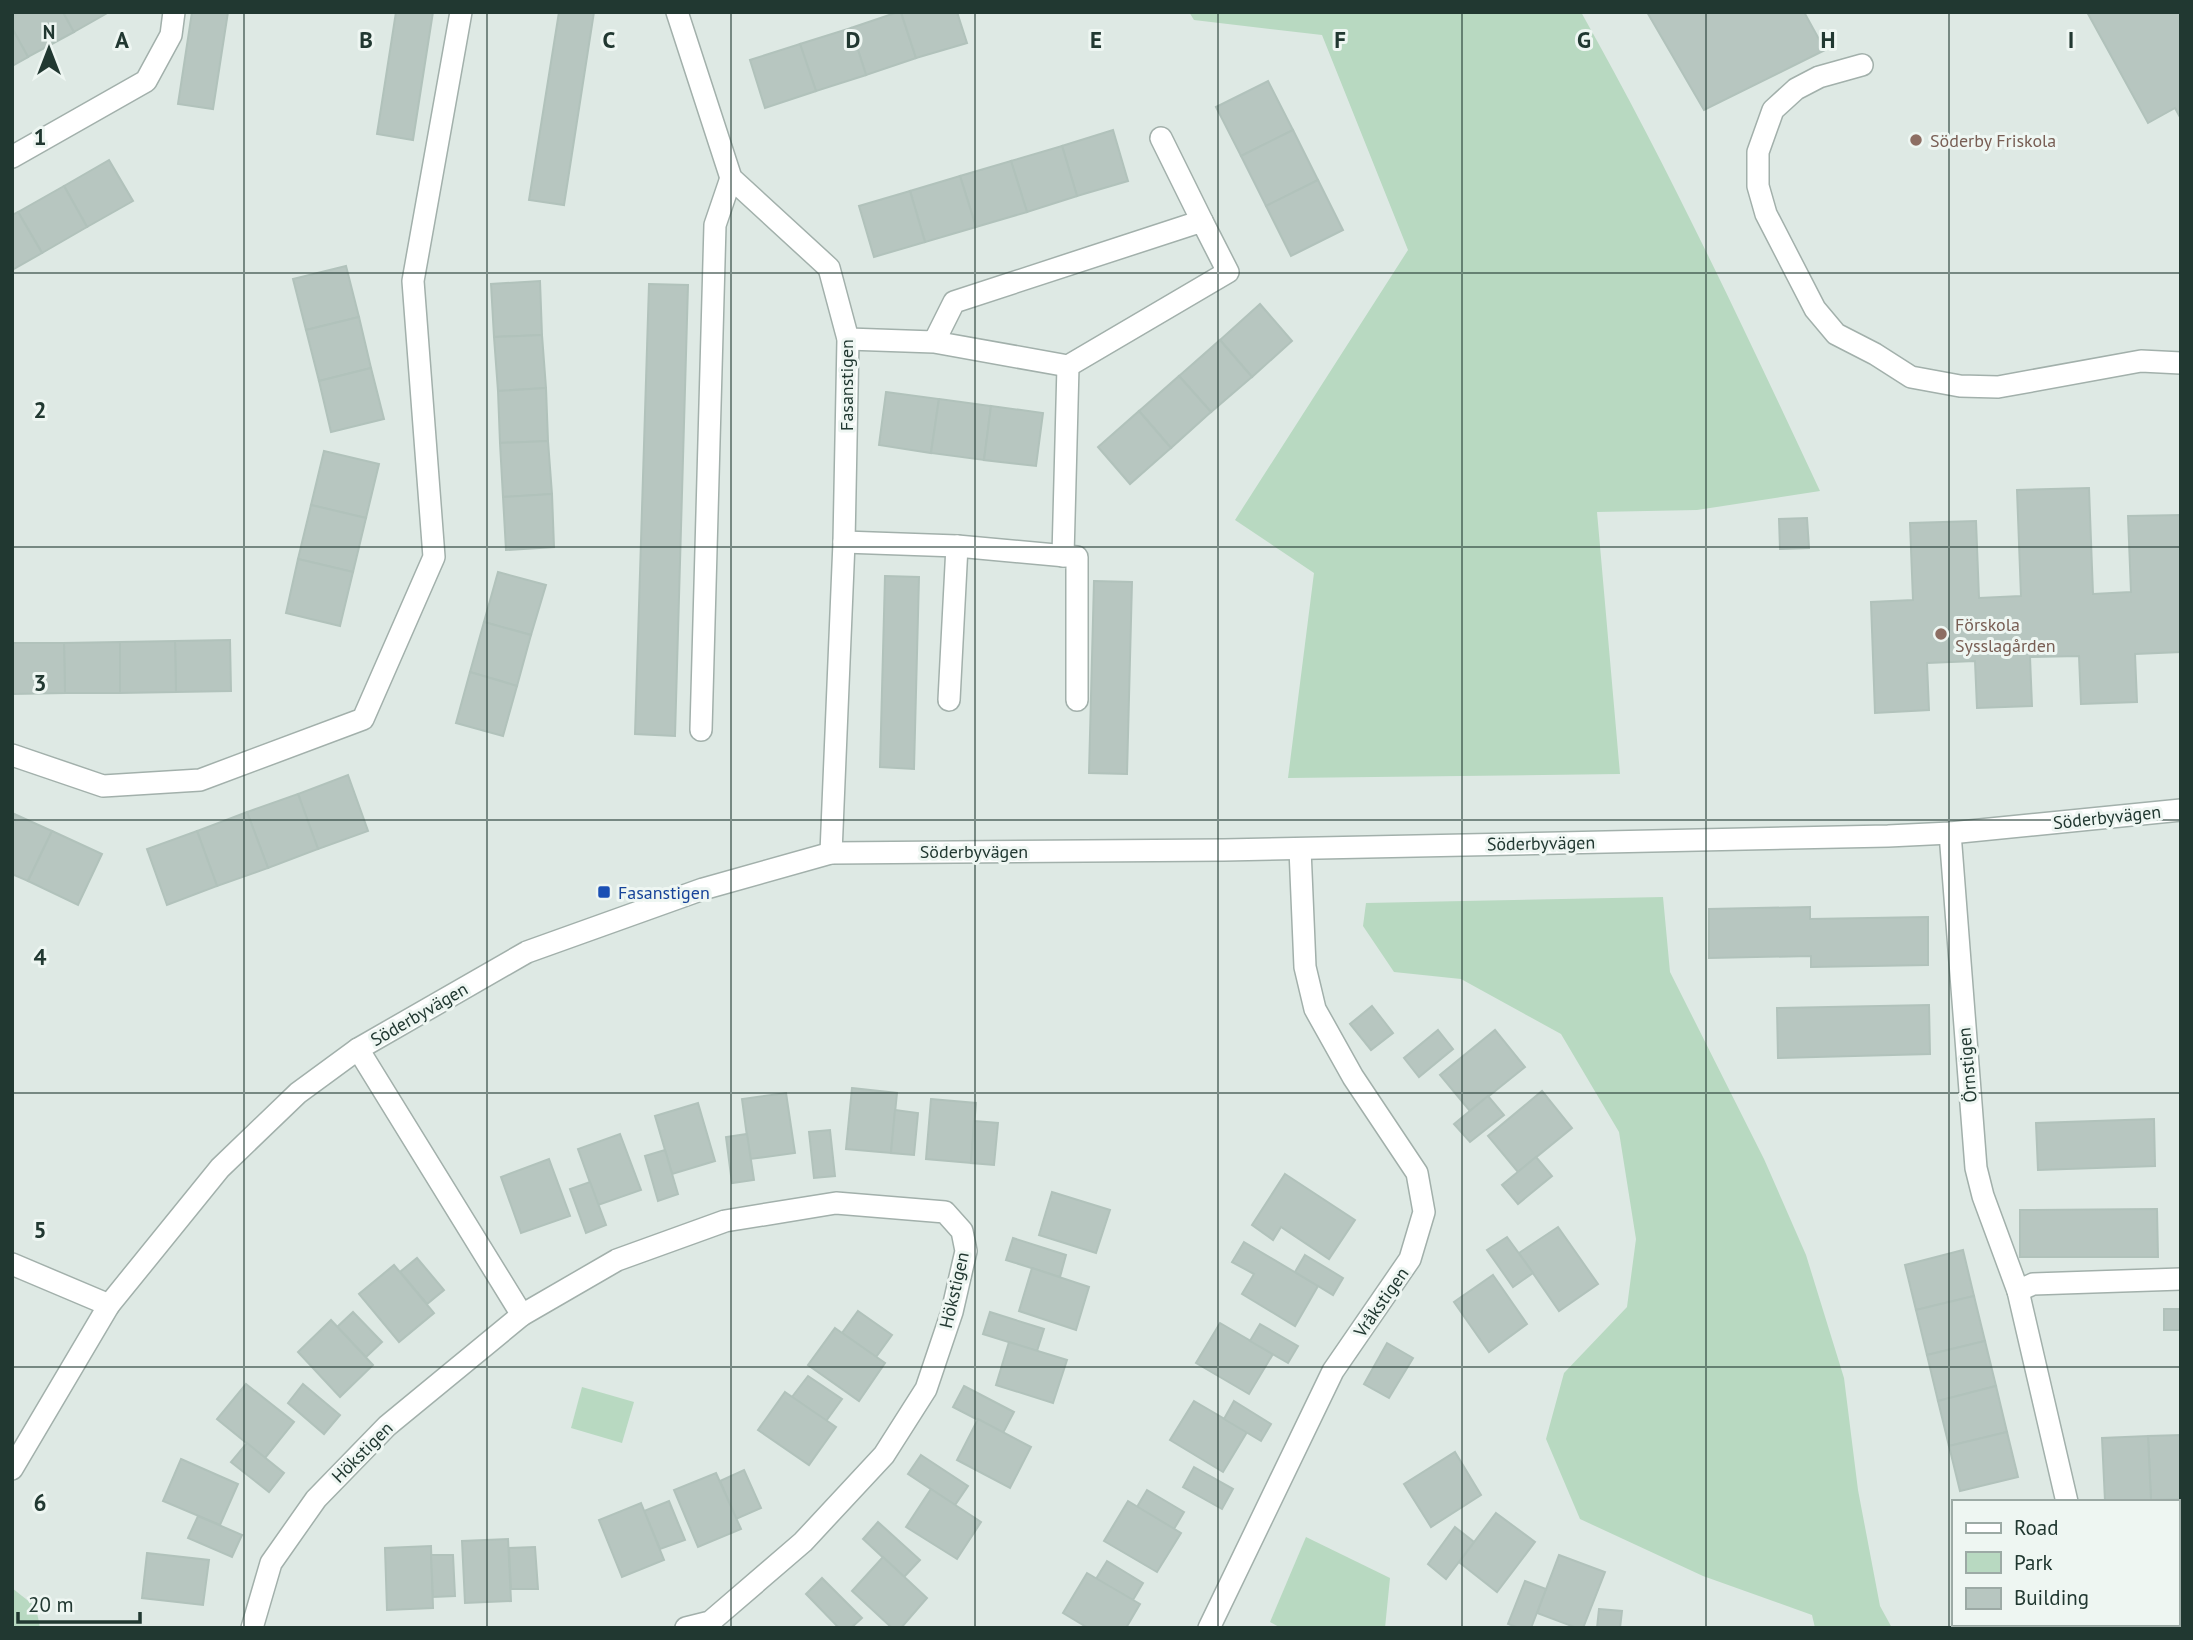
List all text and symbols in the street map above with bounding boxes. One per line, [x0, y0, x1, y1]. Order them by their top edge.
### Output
north arrow [14, 14, 84, 84]
text: N [43, 20, 55, 44]
text: A [115, 25, 129, 54]
text: B [359, 25, 373, 54]
text: C [603, 25, 616, 54]
text: D [846, 25, 860, 54]
text: E [1090, 25, 1102, 54]
text: F [1334, 25, 1346, 54]
text: G [1577, 25, 1591, 54]
text: H [1821, 25, 1835, 54]
text: I [2068, 25, 2074, 54]
text: 1 [33, 122, 47, 151]
place label: Söderby Friskola [1930, 129, 2056, 152]
marker: Söderby Friskola [1908, 132, 1924, 148]
street label: Fasanstigen [835, 339, 858, 431]
text: 2 [33, 395, 47, 424]
place label: Förskola Sysslagården [1955, 613, 2056, 657]
marker: Förskola Sysslagården [1933, 626, 1949, 642]
text: 3 [33, 668, 47, 697]
street label: Söderbyvägen [2052, 800, 2162, 834]
street label: Söderbyvägen [1487, 831, 1595, 855]
street label: Söderbyvägen [920, 840, 1028, 863]
place label: Fasanstigen [618, 881, 710, 904]
marker: Fasanstigen [596, 884, 612, 900]
text: 4 [33, 942, 47, 971]
street label: Söderbyvägen [366, 977, 472, 1051]
street label: Örnstigen [1952, 1026, 1982, 1104]
text: 5 [33, 1215, 47, 1244]
street label: Hökstigen [934, 1250, 974, 1330]
street label: Vråkstigen [1348, 1263, 1413, 1342]
street label: Hökstigen [326, 1416, 398, 1488]
text: 6 [33, 1488, 47, 1517]
legend [1952, 1500, 2179, 1626]
text: Road [2014, 1514, 2058, 1541]
text: Park [2014, 1549, 2053, 1576]
scale bar [18, 1580, 140, 1624]
text: Building [2014, 1584, 2089, 1611]
text: 20 m [28, 1591, 74, 1618]

